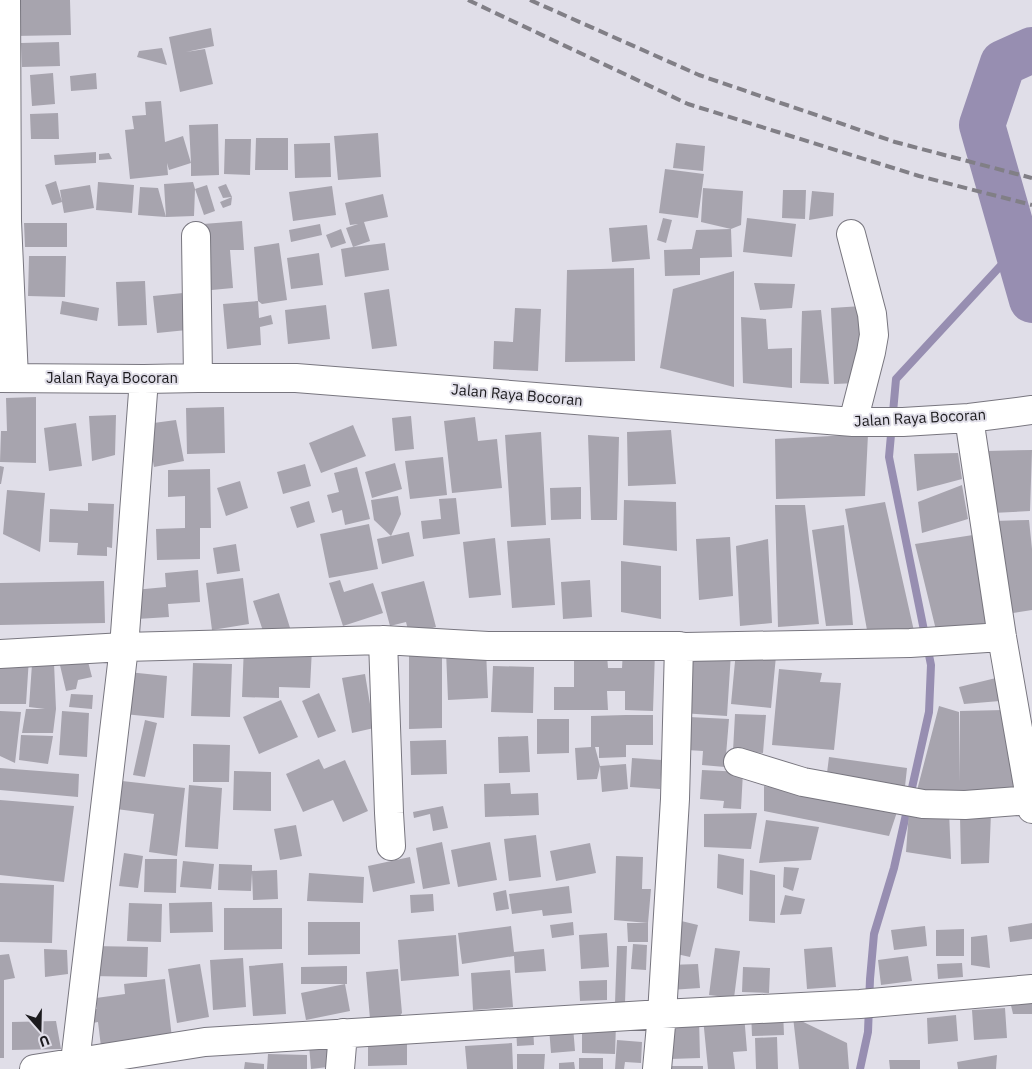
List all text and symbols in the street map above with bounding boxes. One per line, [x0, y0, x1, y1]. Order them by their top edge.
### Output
street label: Jalan Raya Bocoran [46, 368, 178, 387]
street label: Jalan Raya Bocoran [450, 379, 584, 410]
street label: Jalan Raya Bocoran [854, 405, 986, 430]
north arrow [15, 1004, 65, 1054]
text: U [37, 1031, 52, 1051]

